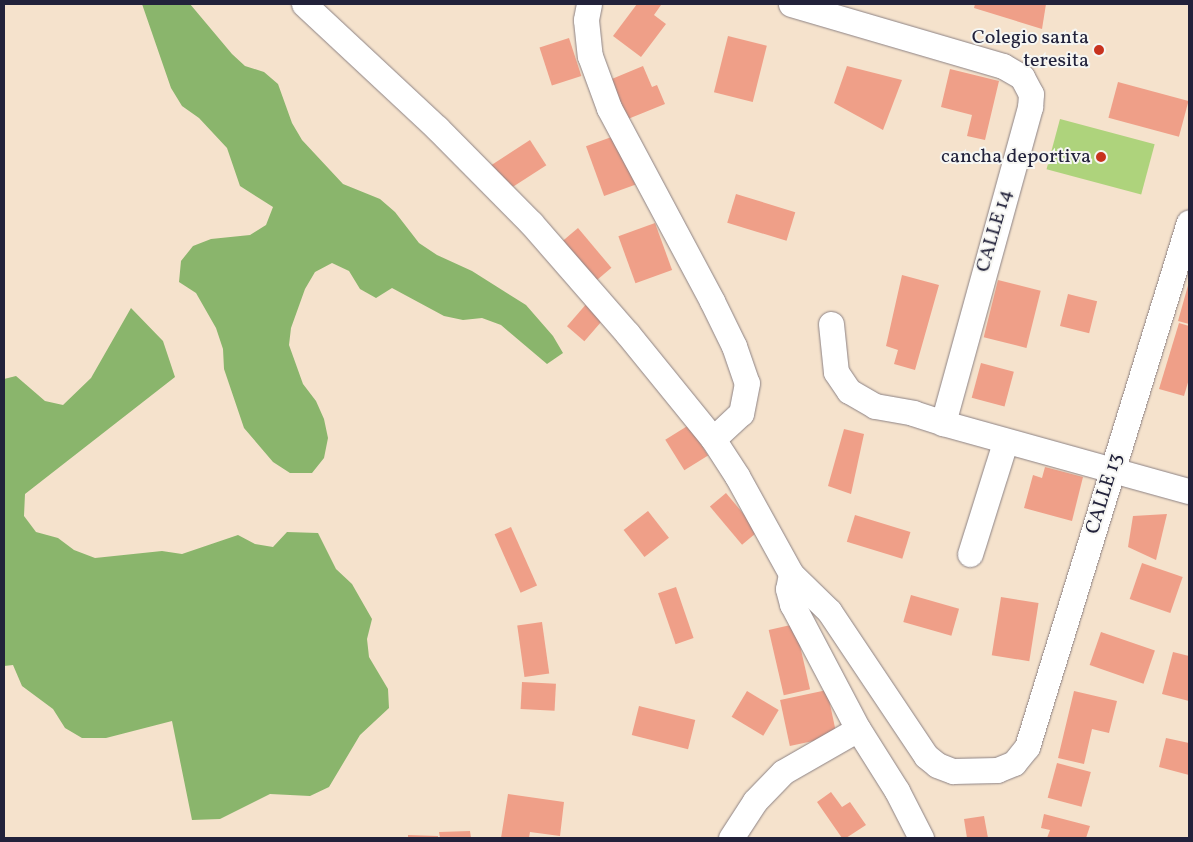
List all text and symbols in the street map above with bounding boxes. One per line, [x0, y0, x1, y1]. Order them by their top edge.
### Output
place label: Colegio santa teresita [972, 26, 1089, 73]
marker: Colegio santa teresita [1093, 44, 1105, 56]
place label: cancha deportiva [941, 145, 1091, 169]
marker: cancha deportiva [1095, 151, 1107, 163]
street label: CALLE 14 [972, 187, 1018, 275]
street label: CALLE 13 [1081, 451, 1129, 537]

